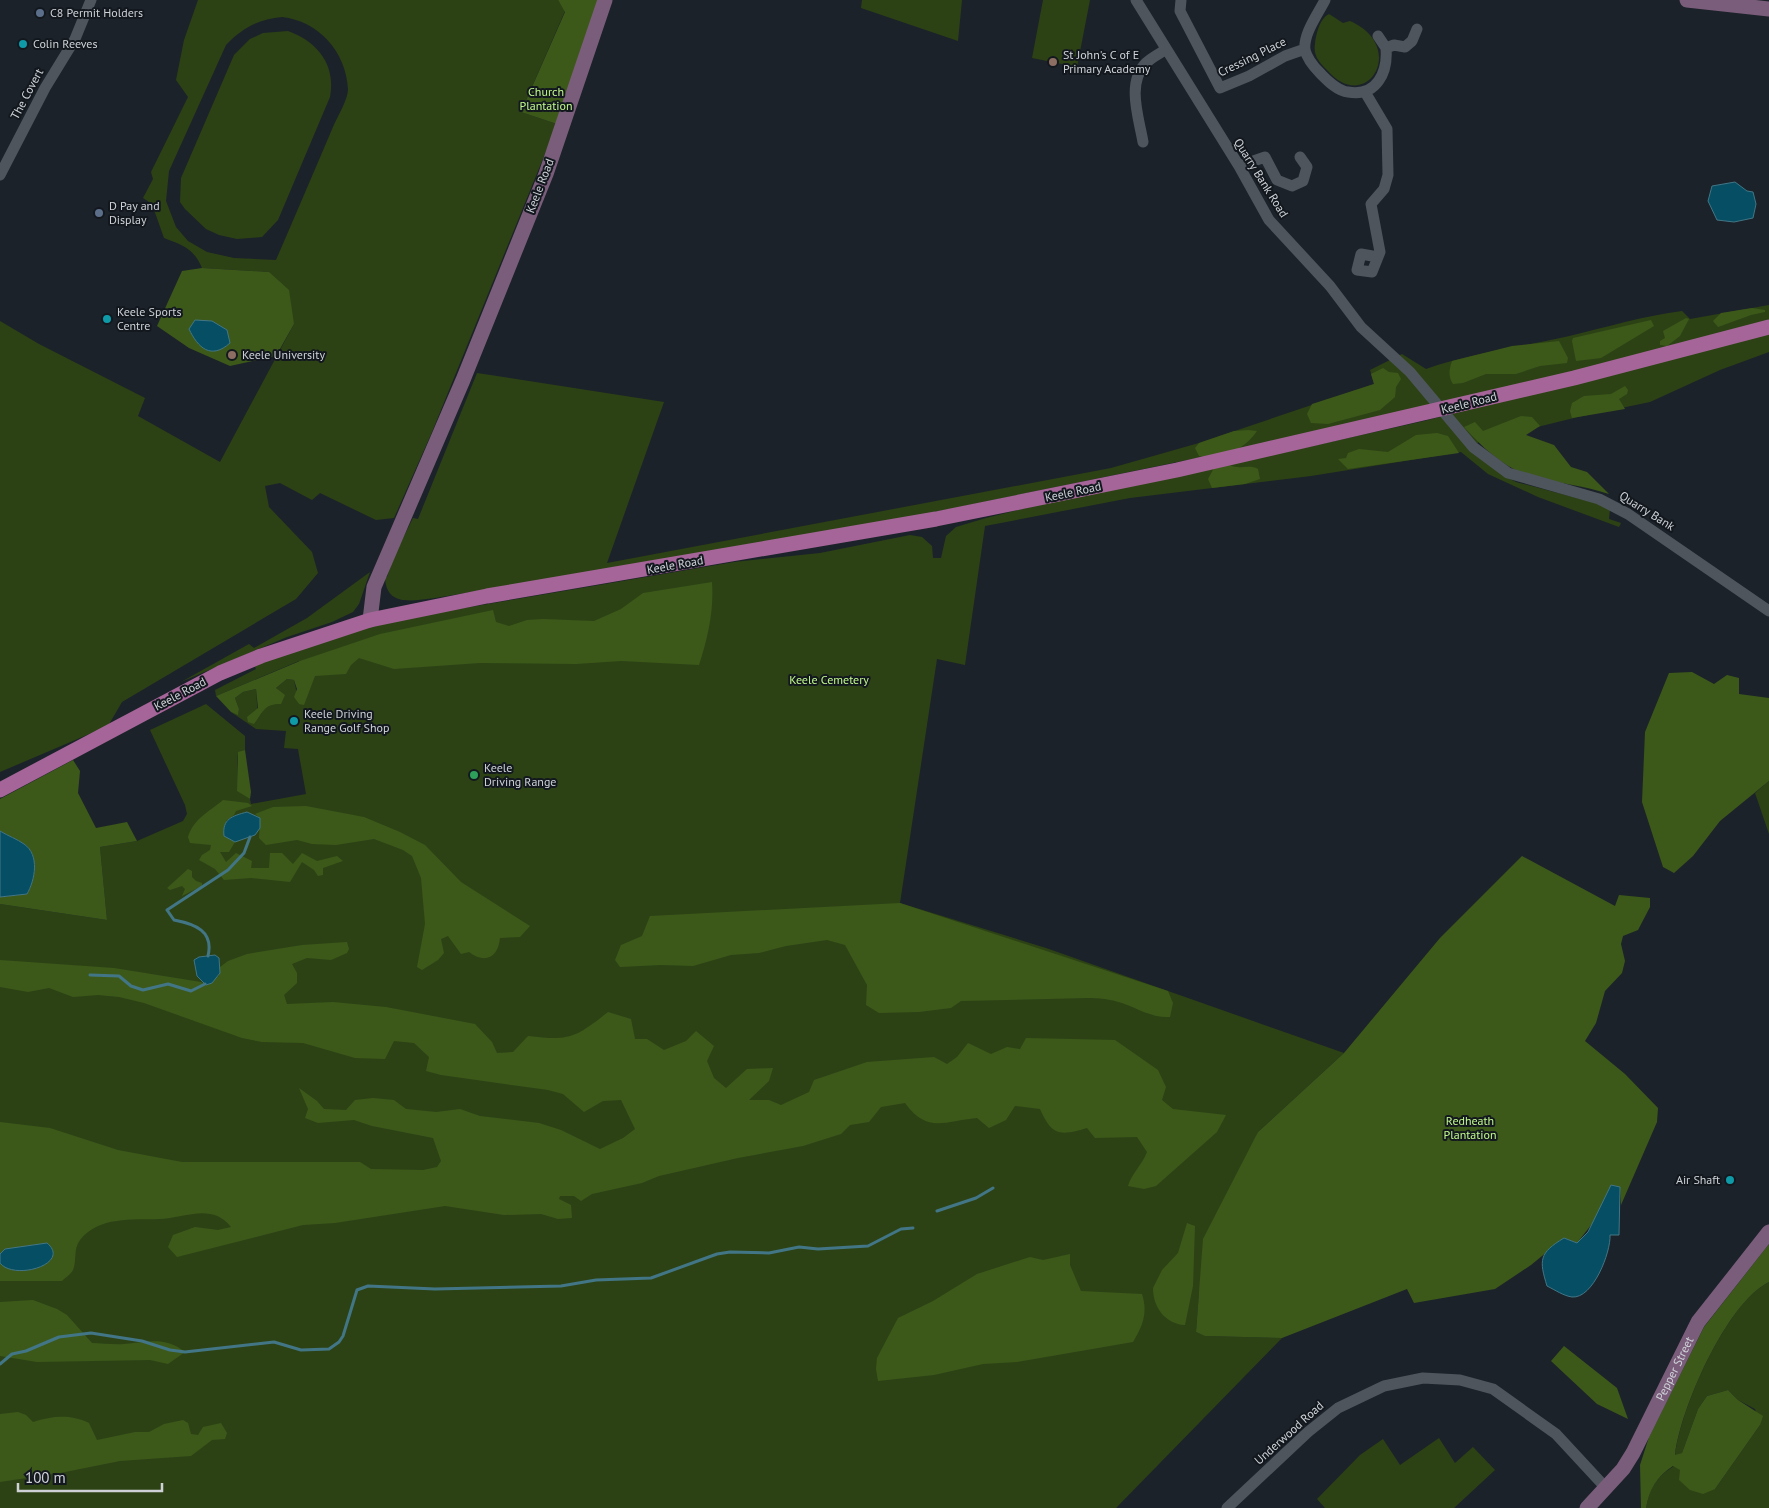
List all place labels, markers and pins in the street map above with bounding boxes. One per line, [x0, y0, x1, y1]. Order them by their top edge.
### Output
place label: C8 Permit Holders [50, 5, 143, 20]
marker: C8 Permit Holders [34, 7, 46, 19]
place label: Colin Reeves [33, 36, 98, 51]
marker: Colin Reeves [17, 38, 29, 50]
place label: St John's C of E Primary Academy [1063, 47, 1151, 76]
marker: St John's C of E Primary Academy [1047, 56, 1059, 68]
place label: D Pay and Display [109, 198, 160, 227]
marker: D Pay and Display [93, 207, 105, 219]
place label: Keele Sports Centre [117, 304, 181, 333]
marker: Keele Sports Centre [101, 313, 113, 325]
place label: Keele University [242, 347, 325, 362]
marker: Keele University [226, 349, 238, 361]
place label: Keele Driving Range Golf Shop [304, 706, 389, 735]
marker: Keele Driving Range Golf Shop [288, 715, 300, 727]
place label: Keele Driving Range [484, 760, 556, 789]
marker: Keele Driving Range [468, 769, 480, 781]
place label: Air Shaft [1676, 1172, 1720, 1187]
marker: Air Shaft [1724, 1174, 1736, 1186]

